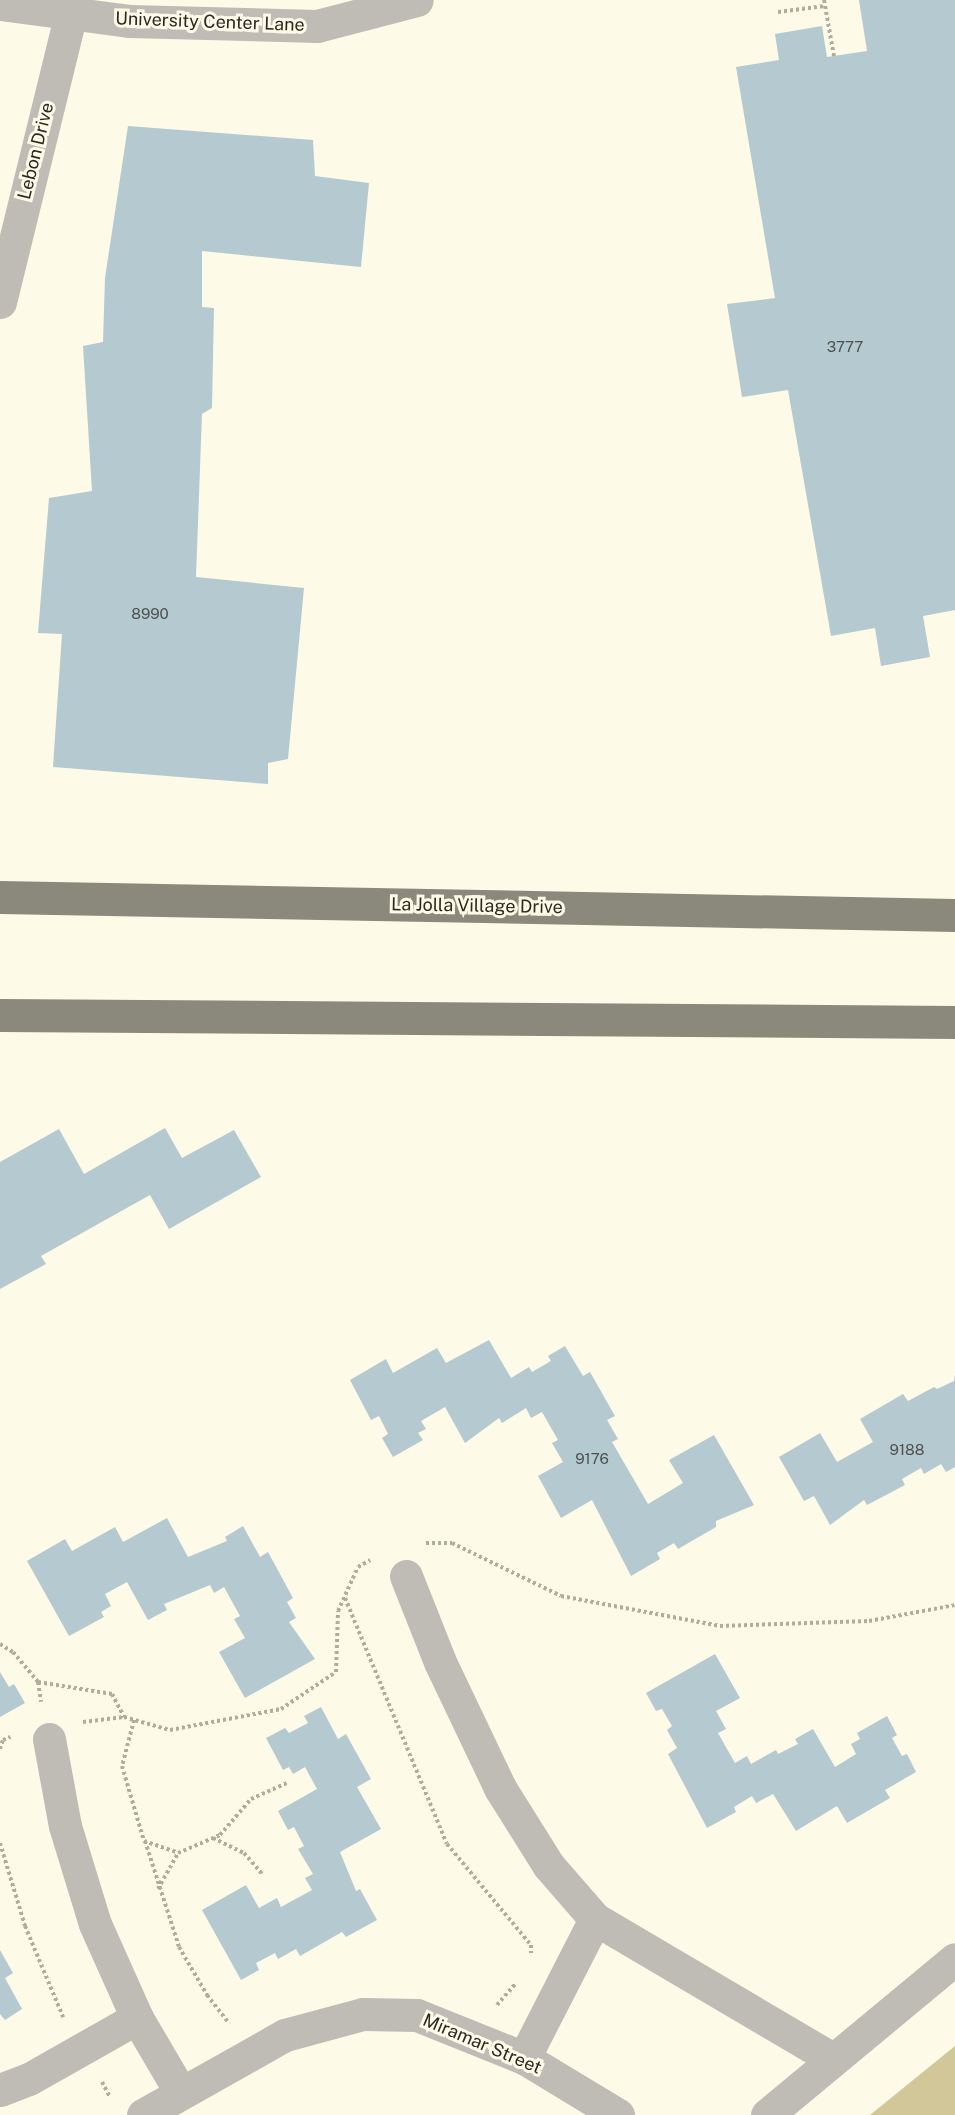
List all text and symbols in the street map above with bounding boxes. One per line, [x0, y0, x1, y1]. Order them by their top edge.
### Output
street label: University Center Lane [115, 8, 305, 36]
street label: Lebon Drive [14, 100, 58, 202]
house number: 3777 [827, 338, 863, 356]
house number: 8990 [131, 605, 169, 623]
street label: La Jolla Village Drive [391, 894, 563, 918]
house number: 9188 [890, 1441, 924, 1459]
house number: 9176 [575, 1450, 609, 1468]
street label: Miramar Street [419, 2009, 545, 2079]

